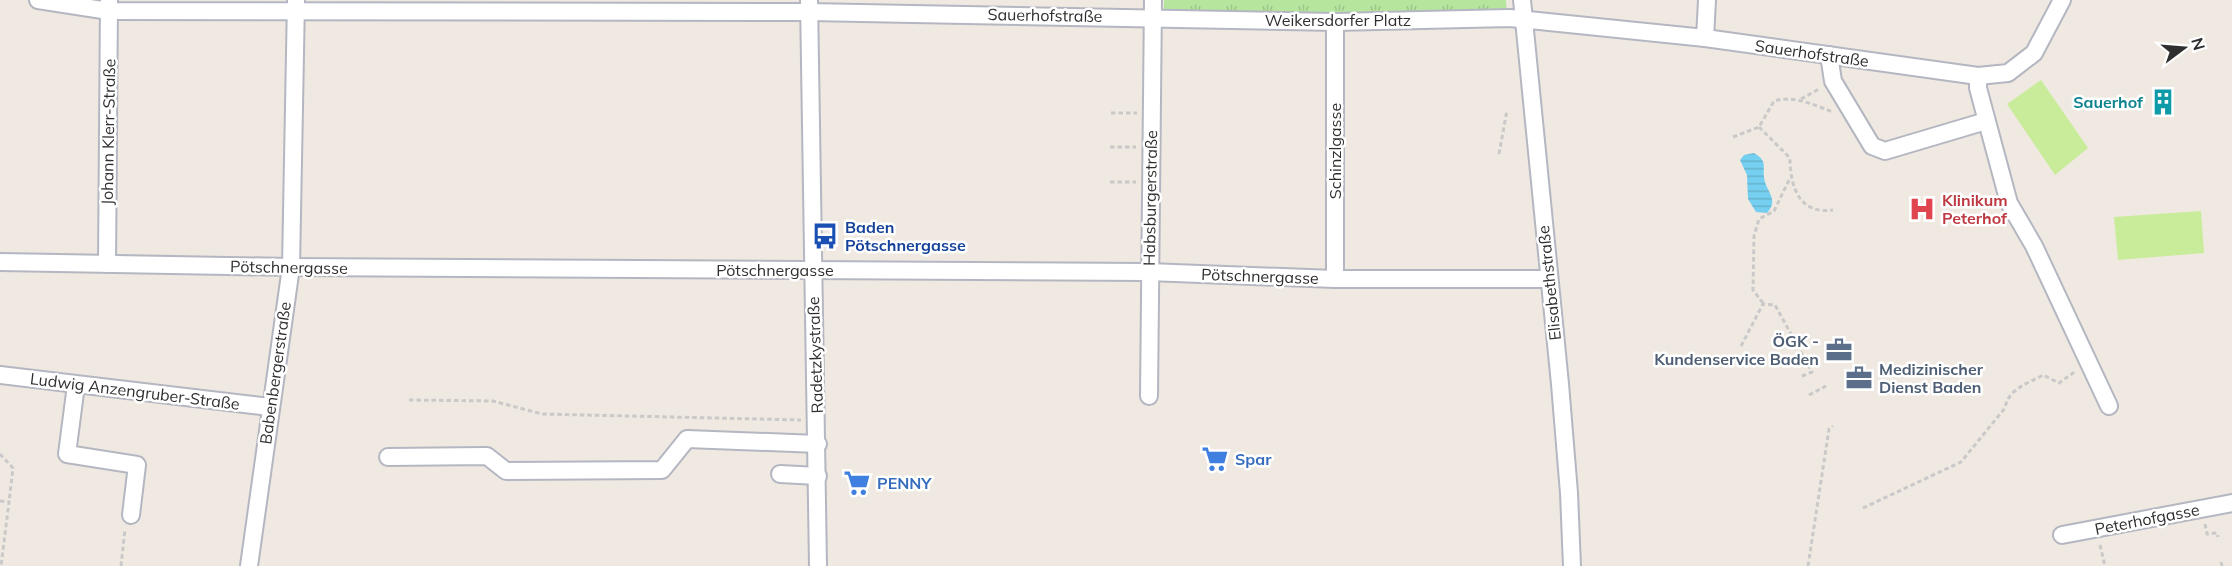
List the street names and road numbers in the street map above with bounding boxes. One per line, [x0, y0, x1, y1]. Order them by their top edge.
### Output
street label: Sauerhofstraße [987, 4, 1103, 26]
street label: Weikersdorfer Platz [1265, 10, 1411, 30]
street label: Sauerhofstraße [1754, 35, 1870, 71]
street label: Johann Klerr-Straße [97, 59, 119, 205]
street label: Schinzlgasse [1325, 103, 1345, 199]
street label: Habsburgerstraße [1139, 130, 1161, 266]
street label: Elisabethstraße [1533, 225, 1565, 341]
street label: Pötschnergasse [230, 256, 348, 278]
street label: Pötschnergasse [716, 260, 834, 280]
street label: Pötschnergasse [1201, 264, 1319, 288]
street label: Radetzkystraße [803, 296, 827, 414]
street label: Babenbergerstraße [255, 300, 295, 446]
street label: Ludwig Anzengruber-Straße [29, 368, 241, 414]
street label: Peterhofgasse [2093, 499, 2201, 539]

